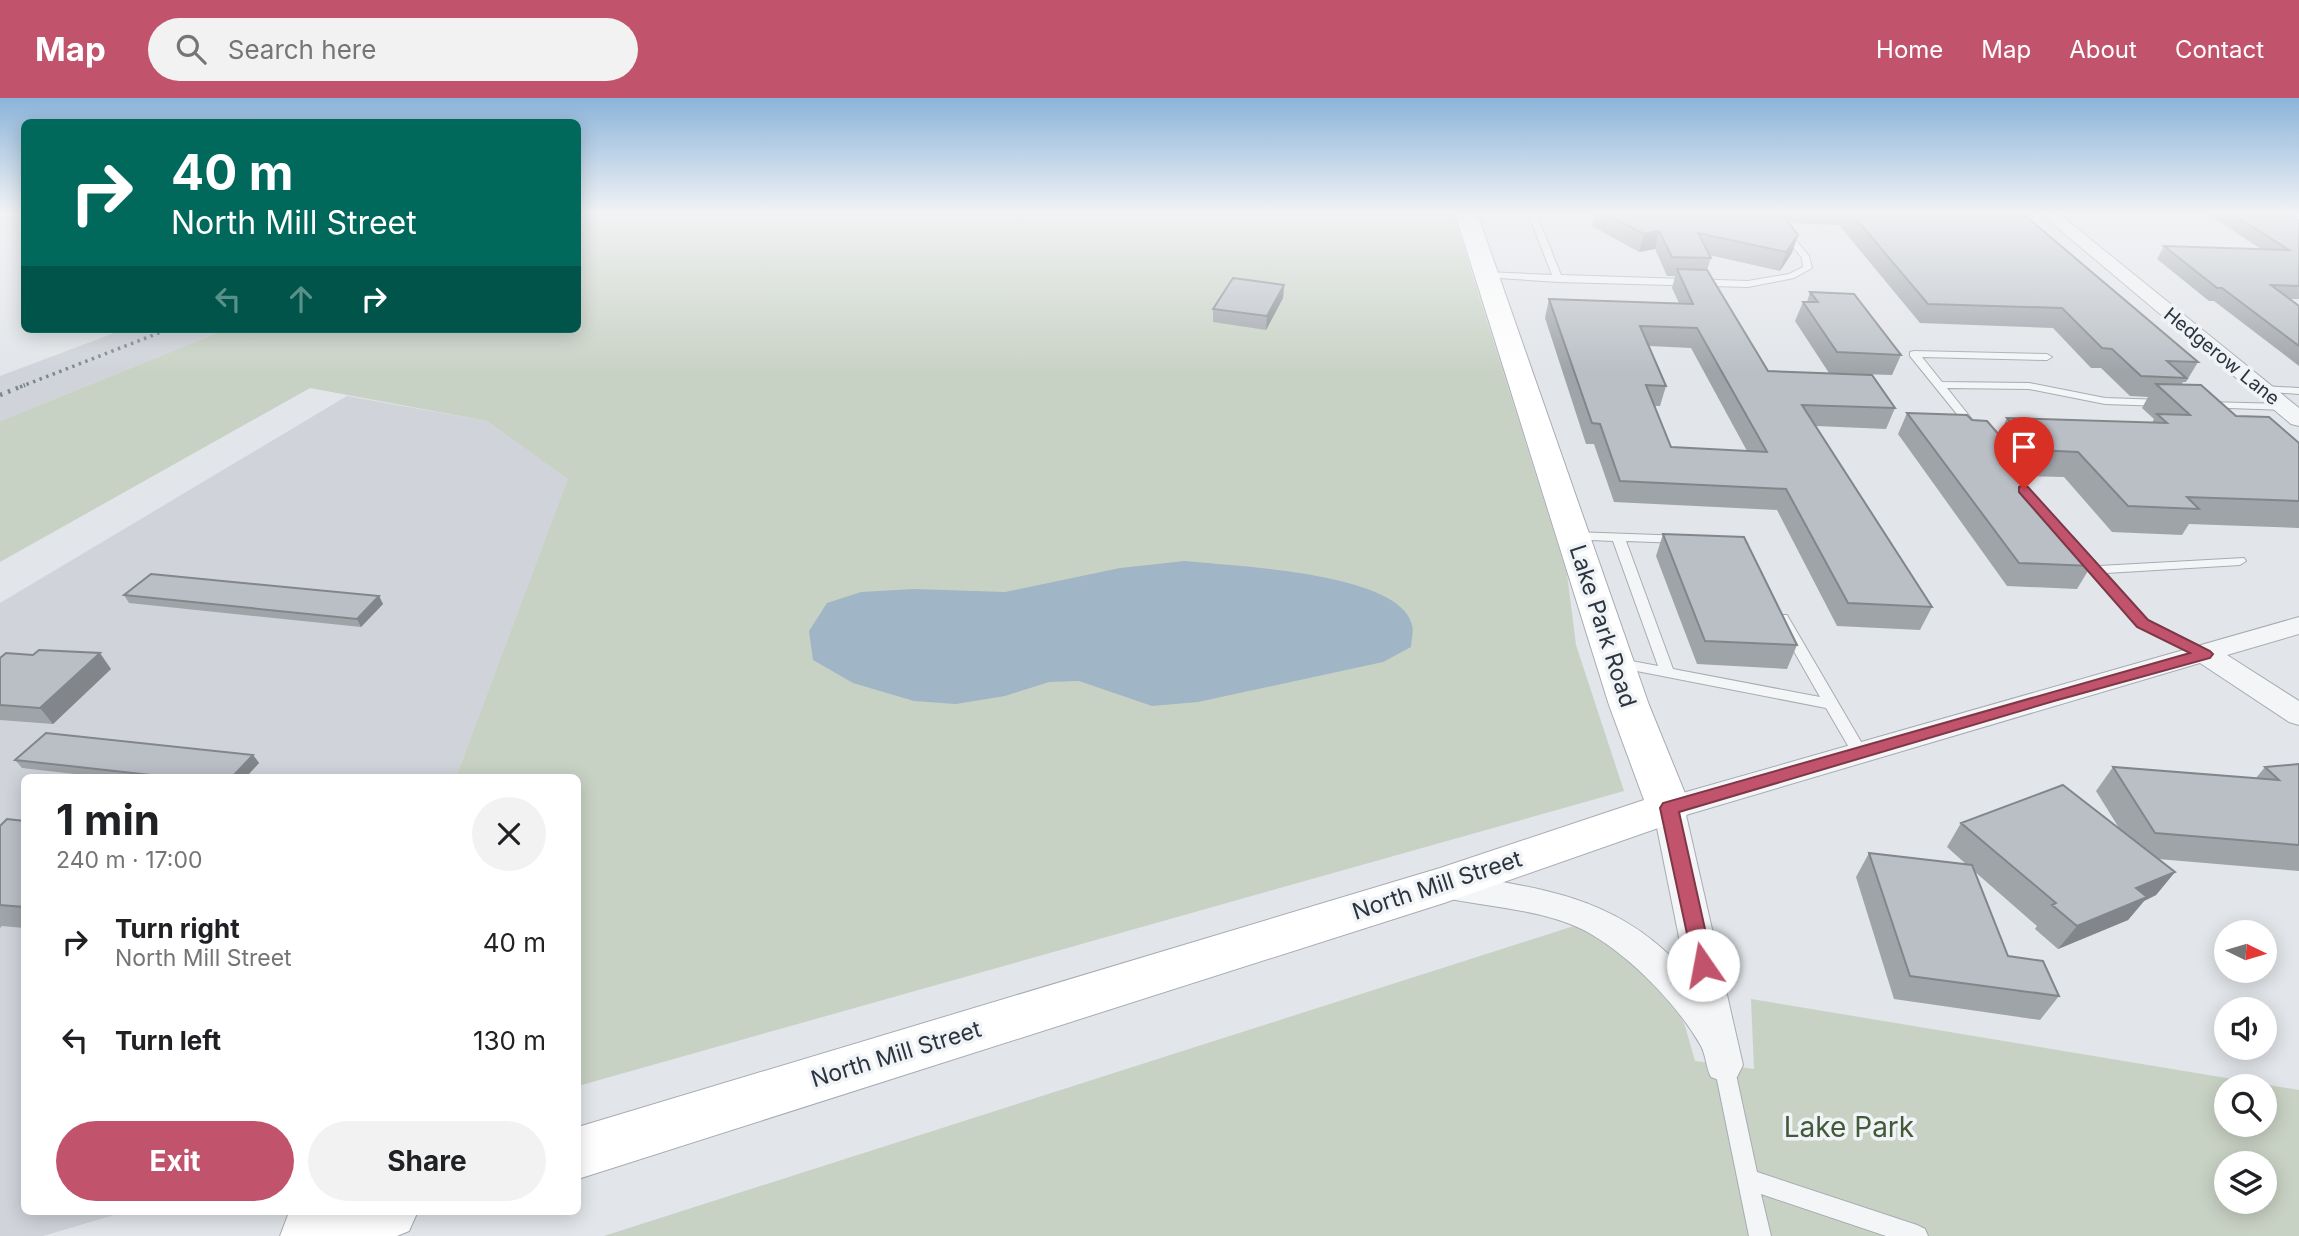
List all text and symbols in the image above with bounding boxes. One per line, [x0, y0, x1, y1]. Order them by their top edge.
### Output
search box [148, 18, 638, 81]
text: Map [35, 29, 106, 69]
icon: search [172, 30, 210, 68]
text: Search here [228, 34, 376, 65]
text: Home [1876, 35, 1943, 64]
text: Map [1981, 35, 2031, 64]
text: About [2069, 35, 2137, 64]
text: Contact [2175, 35, 2264, 64]
text: 40 m [171, 143, 294, 202]
icon: right [56, 147, 147, 238]
text: North Mill Street [171, 203, 417, 242]
icon: left [209, 280, 247, 318]
icon: ahead [282, 280, 320, 318]
icon: right [355, 280, 393, 318]
street label: Hedgerow Lane [2159, 303, 2284, 410]
pin [1994, 417, 2054, 489]
icon: arrive [2005, 428, 2043, 466]
street label: Lake Park Road [1564, 541, 1642, 711]
text: 1 min [56, 794, 160, 845]
button: close [472, 797, 546, 871]
street label: North Mill Street [1349, 844, 1526, 926]
text: 240 m · 17:00 [56, 846, 202, 874]
text: Turn right [115, 913, 240, 944]
north arrow [2214, 920, 2277, 984]
map controls [2214, 920, 2277, 1214]
icon: right [56, 923, 94, 961]
text: 40 m [483, 927, 546, 958]
position arrow [1666, 928, 1740, 1002]
text: North Mill Street [115, 944, 292, 972]
button: sound [2214, 997, 2277, 1060]
street label: North Mill Street [807, 1015, 985, 1093]
icon: left [56, 1021, 94, 1059]
text: Turn left [115, 1025, 221, 1056]
text: 130 m [473, 1025, 546, 1056]
button: search [2214, 1074, 2277, 1137]
park label: Lake Park [1784, 1110, 1914, 1144]
button: Exit [56, 1121, 294, 1201]
button: Share [308, 1121, 546, 1201]
button: layers [2214, 1151, 2277, 1214]

